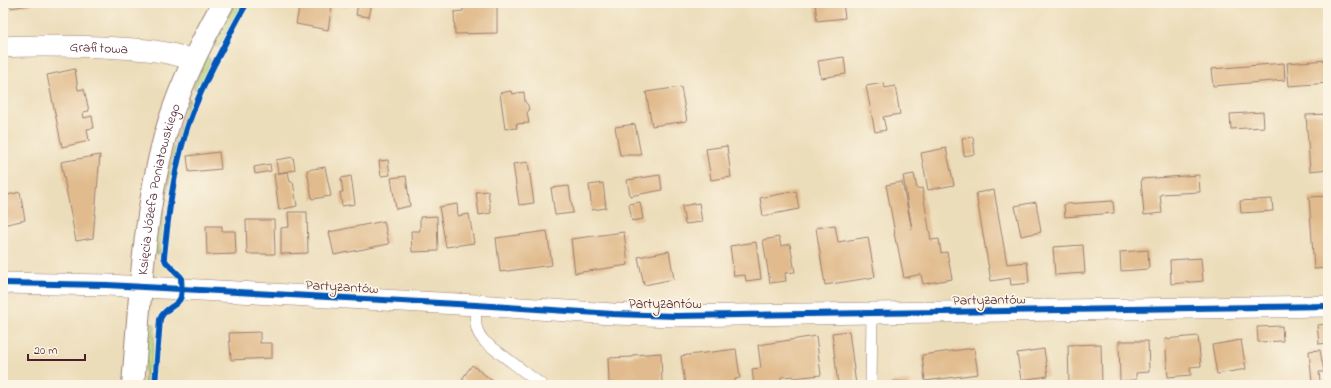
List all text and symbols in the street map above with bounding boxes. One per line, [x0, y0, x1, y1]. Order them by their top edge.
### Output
street label: Grafitowa [69, 37, 129, 60]
street label: Księcia Józefa Poniatowskiego [133, 101, 187, 276]
street label: Partyzantów [305, 275, 379, 301]
street label: Partyzantów [952, 289, 1026, 313]
street label: Partyzantów [628, 294, 702, 316]
scale bar [28, 336, 85, 362]
text: 20 m [34, 342, 57, 360]

